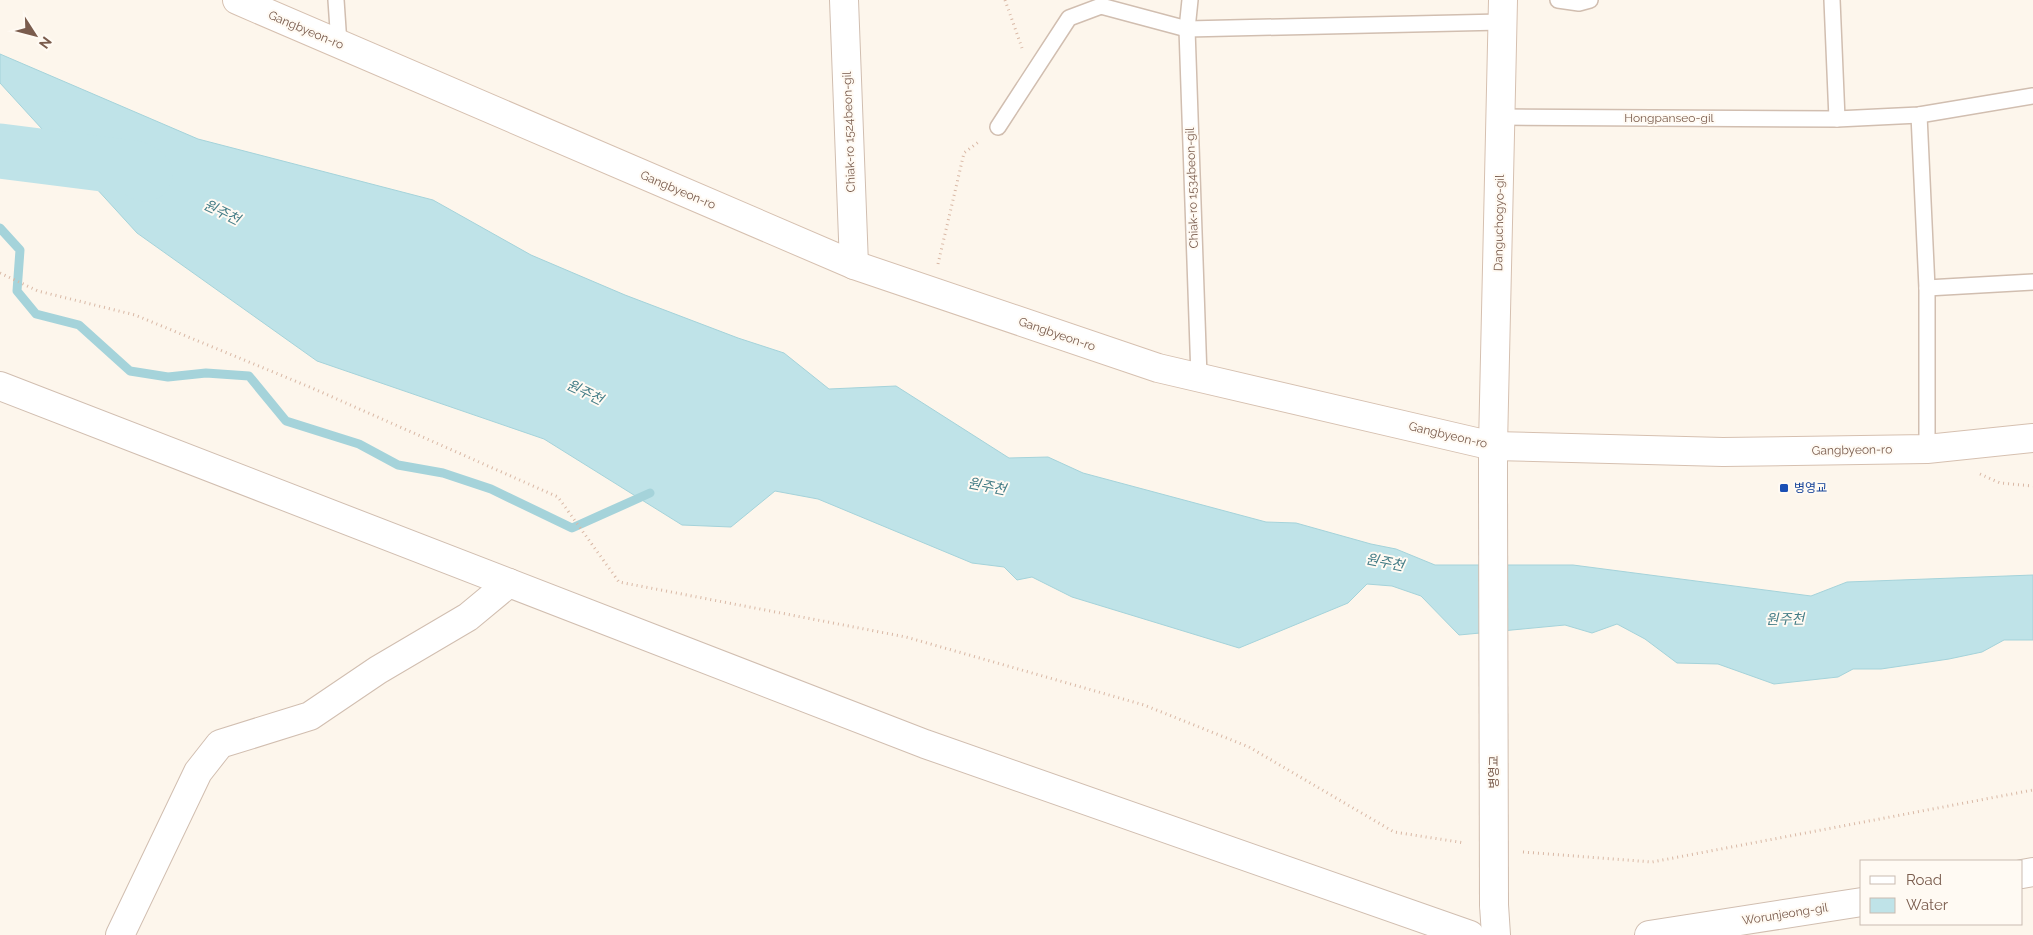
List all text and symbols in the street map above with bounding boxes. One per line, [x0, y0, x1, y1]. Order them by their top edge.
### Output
street label: Gangbyeon-ro [266, 8, 346, 52]
north arrow [10, 10, 60, 60]
text: N [36, 34, 55, 52]
street label: Chiak-ro 1524beon-gil [840, 71, 858, 193]
street label: Hongpanseo-gil [1624, 111, 1715, 125]
street label: Chiak-ro 1534beon-gil [1183, 127, 1201, 249]
street label: Gangbyeon-ro [638, 168, 718, 212]
street label: Danguchogyo-gil [1491, 174, 1507, 271]
water label: 원주천 [201, 196, 244, 228]
street label: Gangbyeon-ro [1017, 314, 1097, 354]
water label: 원주천 [564, 376, 607, 408]
street label: Gangbyeon-ro [1407, 419, 1489, 451]
street label: Gangbyeon-ro [1812, 442, 1892, 458]
water label: 원주천 [967, 474, 1009, 498]
place label: 병영교 [1794, 481, 1827, 495]
marker: 병영교 [1778, 482, 1790, 494]
water label: 원주천 [1365, 550, 1407, 574]
water label: 원주천 [1766, 611, 1806, 627]
street label: 병영교 [1487, 755, 1501, 789]
legend [1860, 860, 2023, 925]
text: Road [1906, 871, 1942, 889]
text: Water [1906, 896, 1949, 914]
street label: Worunjeong-gil [1741, 900, 1830, 928]

